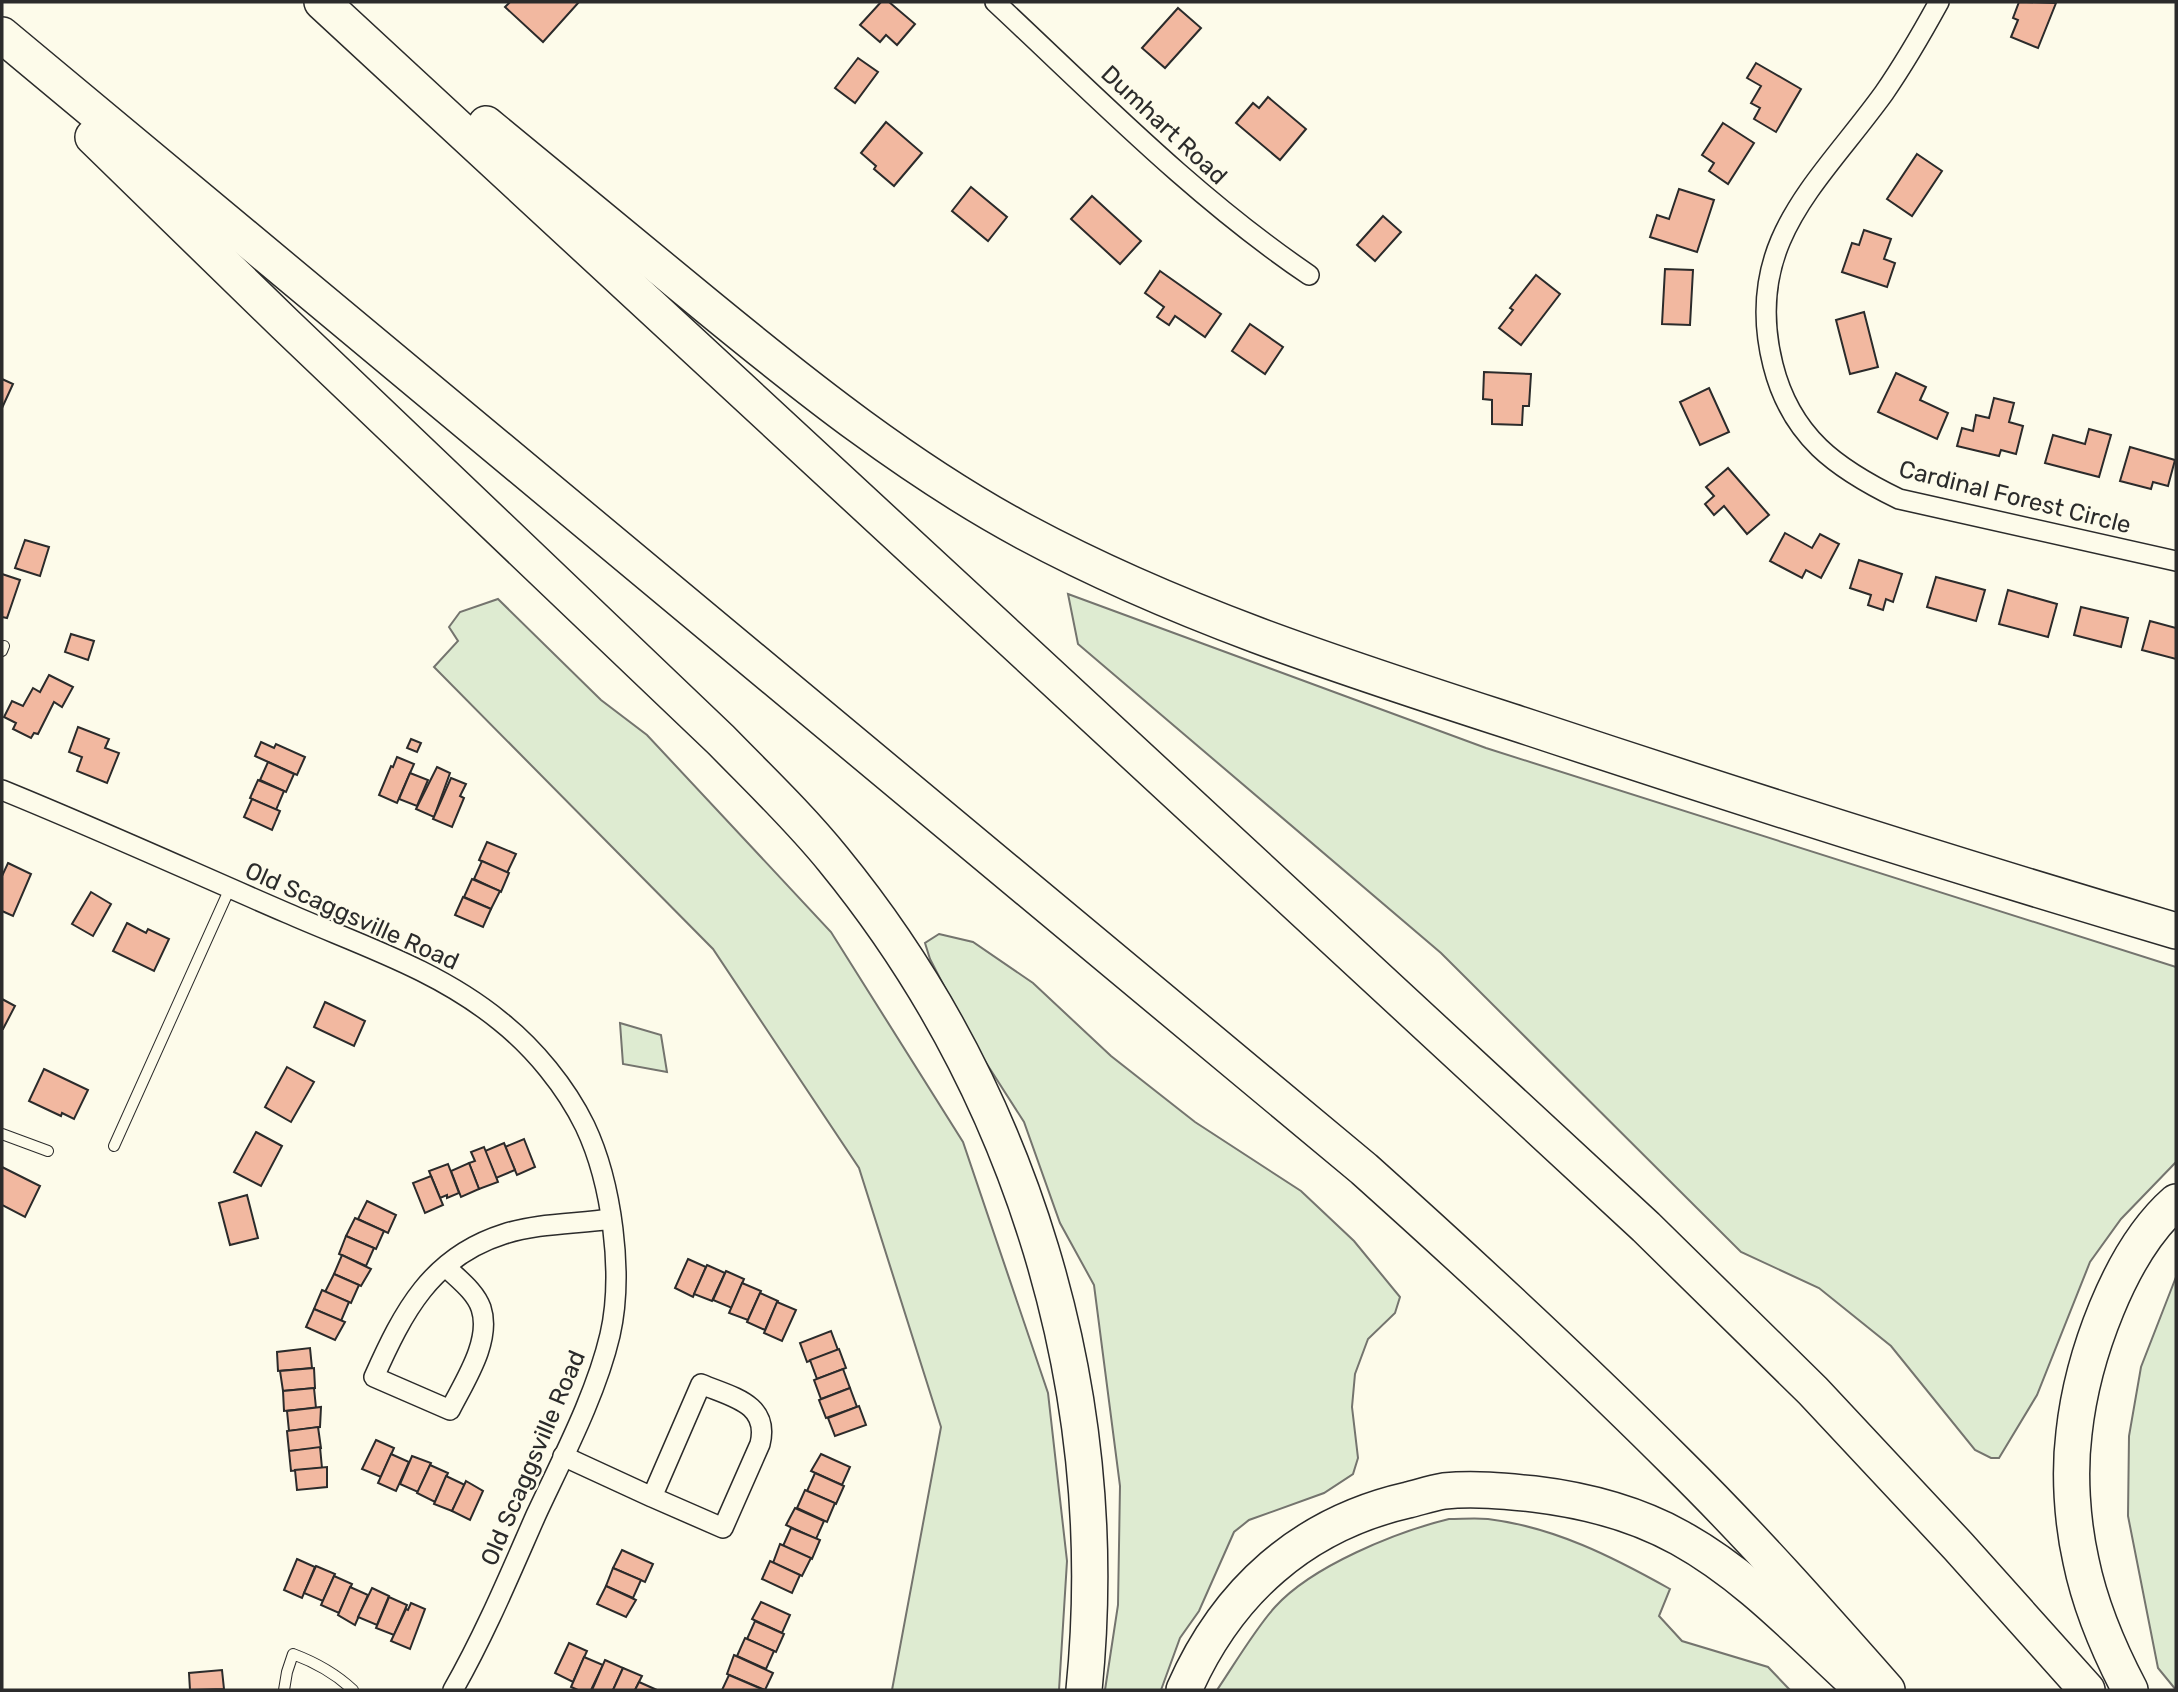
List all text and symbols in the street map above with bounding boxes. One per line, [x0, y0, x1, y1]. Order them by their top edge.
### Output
street label: Dumhart Road [1095, 60, 1233, 190]
street label: Cardinal Forest Circle [1896, 455, 2134, 539]
street label: Old Scaggsville Road [241, 856, 463, 976]
street label: Old Scaggsville Road [475, 1346, 591, 1570]

